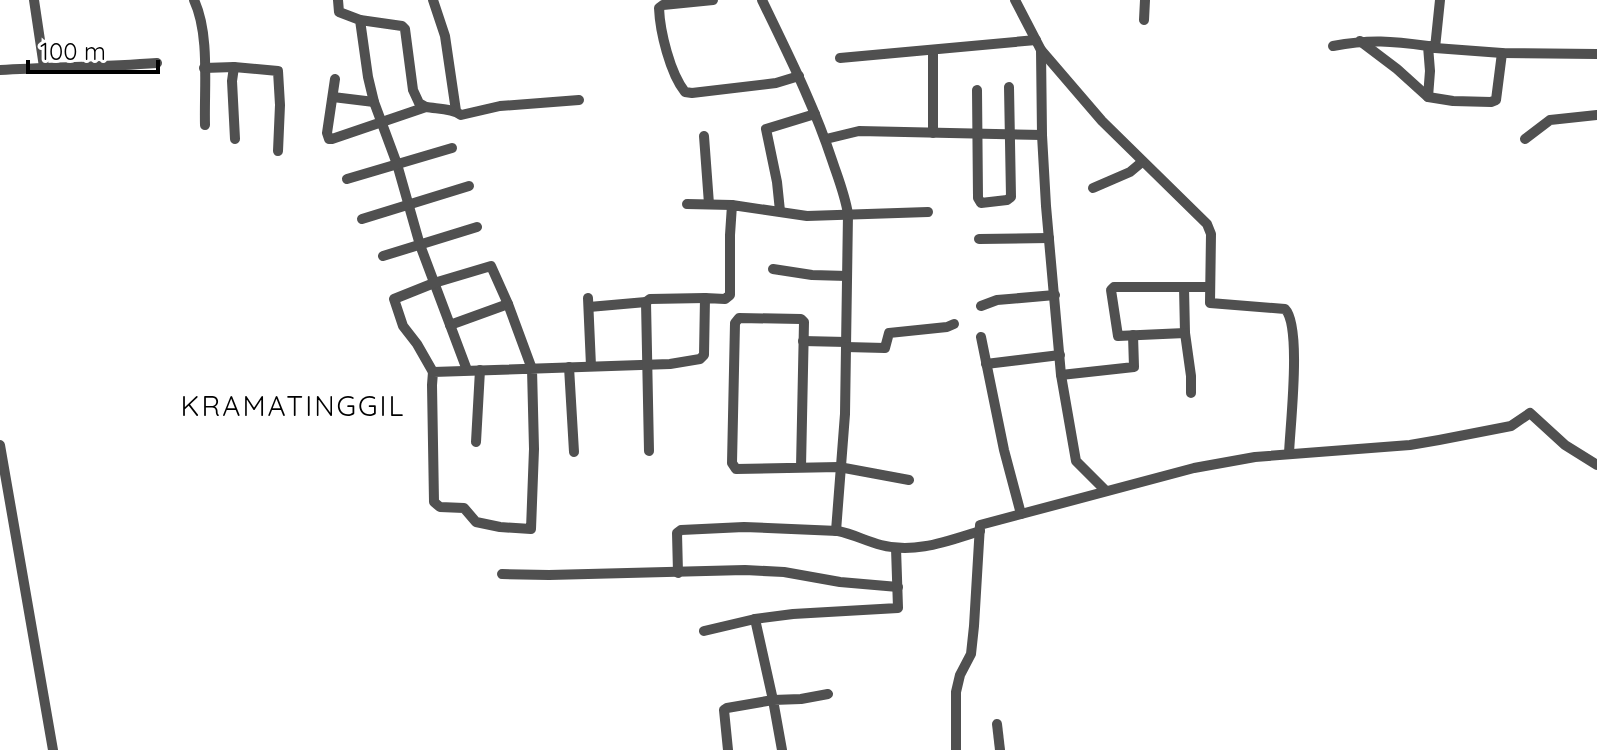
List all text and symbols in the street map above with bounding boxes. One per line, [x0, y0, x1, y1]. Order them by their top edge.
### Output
scale bar [28, 24, 158, 74]
text: 100 m [40, 36, 106, 66]
district label: KRAMATINGGIL [181, 388, 405, 423]

